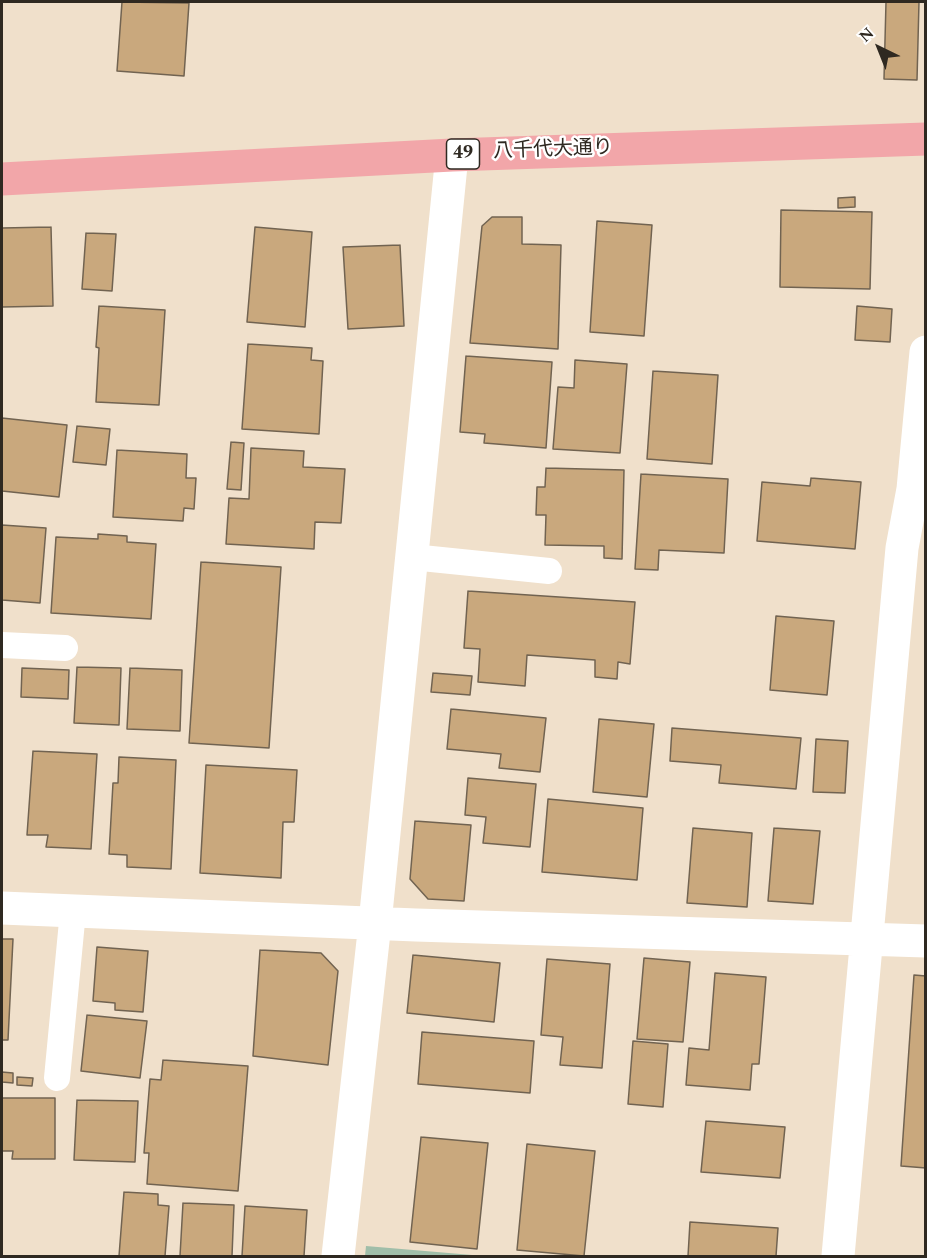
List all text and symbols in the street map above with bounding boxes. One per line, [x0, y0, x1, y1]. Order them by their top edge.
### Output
north arrow [849, 18, 909, 78]
text: N [854, 22, 880, 48]
street label: 八千代大通り [493, 137, 613, 165]
road number: 49 [446, 139, 480, 169]

